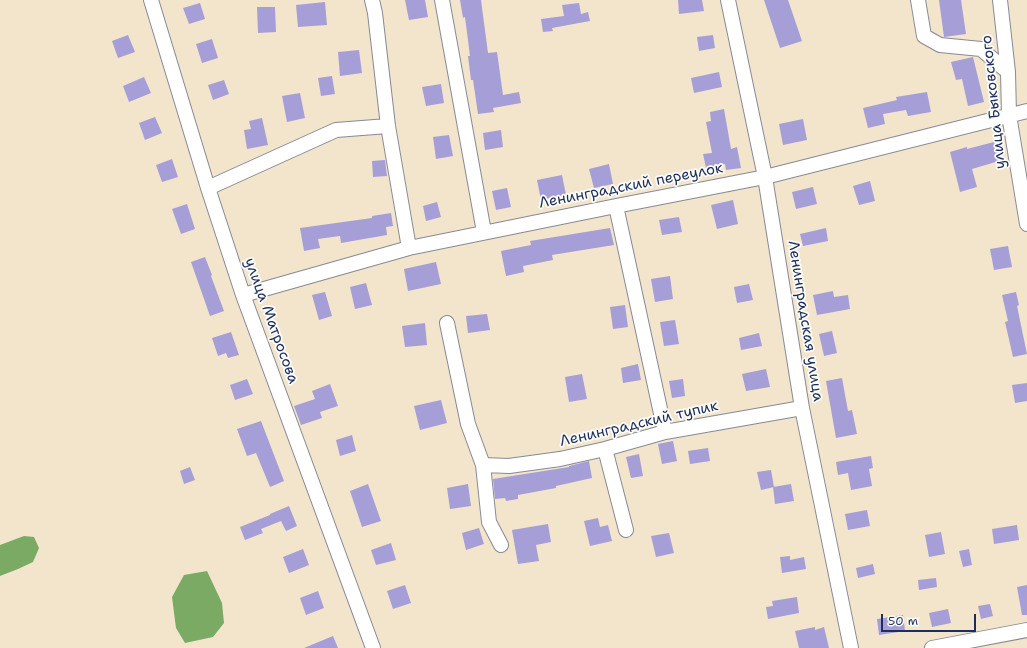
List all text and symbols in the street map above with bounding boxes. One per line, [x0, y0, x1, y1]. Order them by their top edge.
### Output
street label: улица Быковского [978, 34, 1010, 170]
street label: Ленинградский переулок [538, 159, 724, 213]
street label: Ленинградская улица [783, 239, 827, 403]
street label: улица Матросова [240, 256, 302, 386]
street label: Ленинградский тупик [558, 397, 720, 451]
scale bar [883, 606, 978, 632]
text: 50 m [888, 613, 918, 629]

